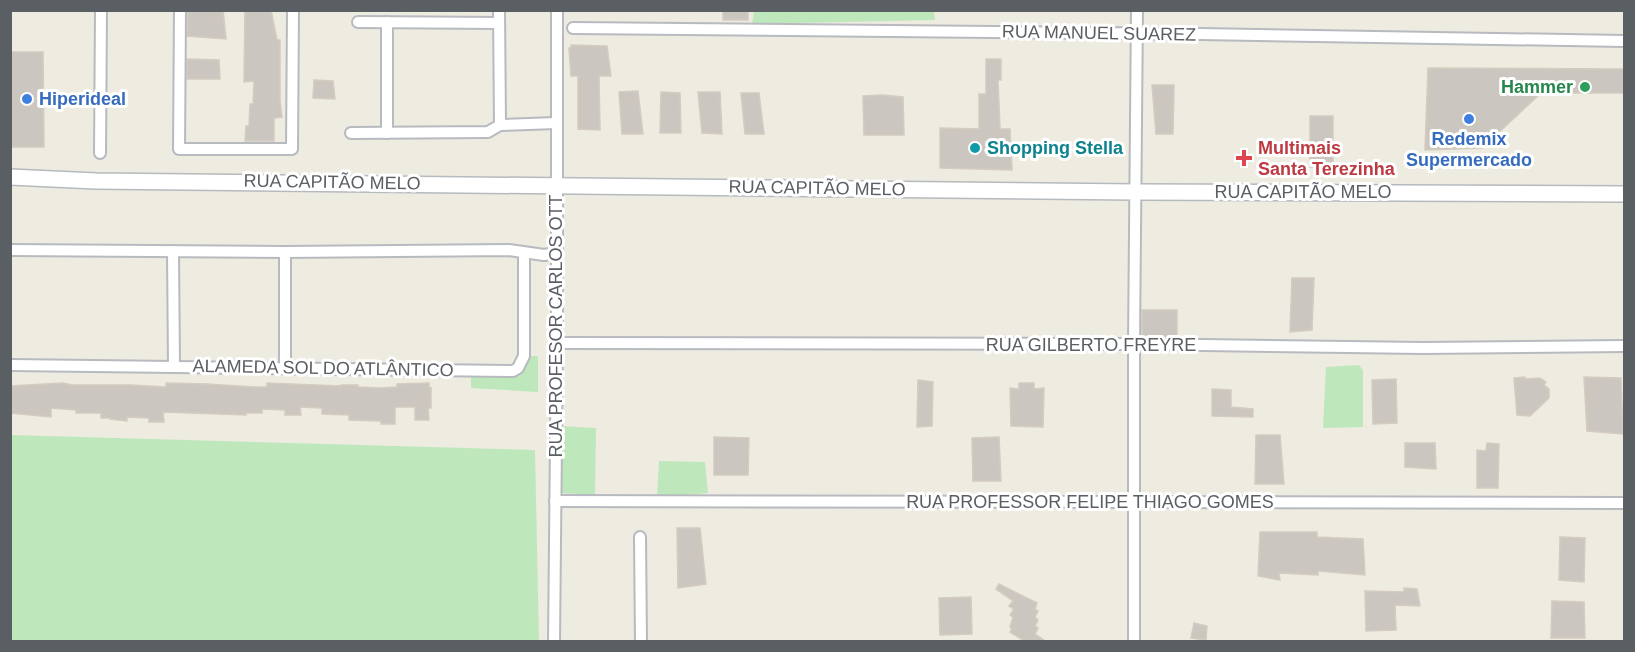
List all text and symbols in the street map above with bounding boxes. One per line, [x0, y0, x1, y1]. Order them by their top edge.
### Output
street label: RUA MANUEL SUAREZ [1002, 21, 1196, 45]
place label: Hammer [1501, 77, 1573, 97]
marker: Hammer [1578, 80, 1592, 94]
place label: Hiperideal [39, 89, 126, 109]
marker: Hiperideal [20, 92, 34, 106]
marker: Redemix Supermercado [1462, 112, 1476, 126]
place label: Redemix Supermercado [1406, 129, 1532, 170]
place label: Shopping Stella [987, 138, 1124, 158]
place label: Multimais Santa Terezinha [1258, 138, 1396, 179]
marker: Shopping Stella [968, 141, 982, 155]
marker: Multimais Santa Terezinha [1235, 149, 1253, 167]
street label: RUA CAPITÃO MELO [243, 169, 421, 194]
street label: RUA CAPITÃO MELO [728, 175, 906, 200]
street label: RUA CAPITÃO MELO [1214, 181, 1392, 202]
street label: RUA PROFESOR CARLOS OTT [546, 194, 566, 458]
street label: RUA GILBERTO FREYRE [986, 335, 1196, 355]
street label: ALAMEDA SOL DO ATLÂNTICO [192, 356, 454, 380]
street label: RUA PROFESSOR FELIPE THIAGO GOMES [906, 492, 1274, 512]

